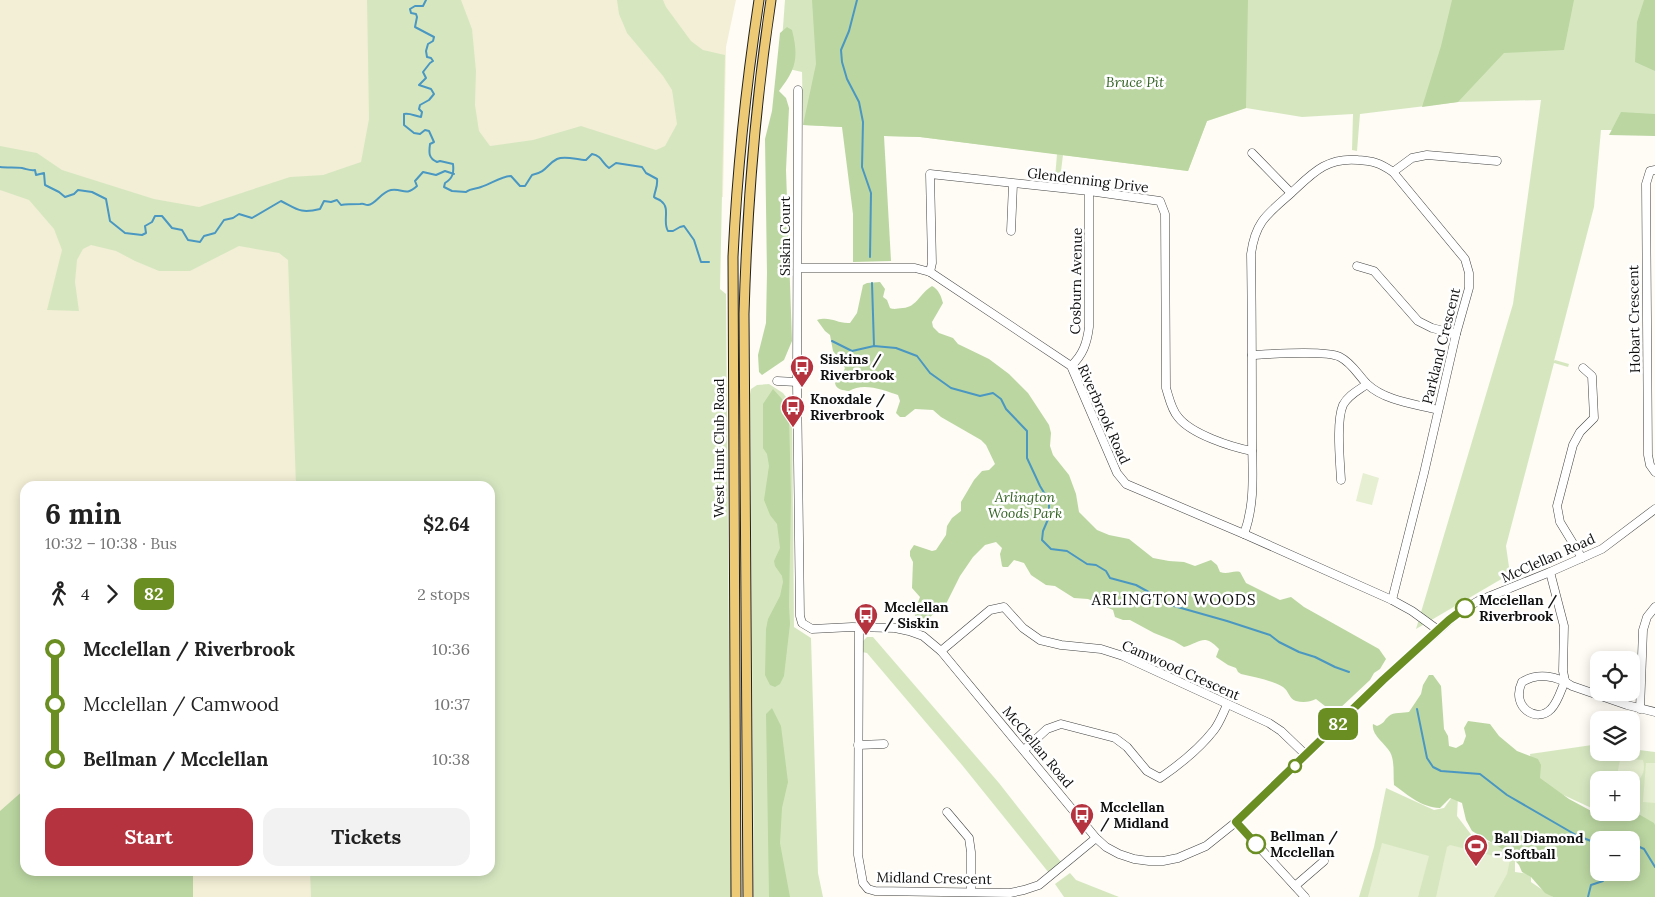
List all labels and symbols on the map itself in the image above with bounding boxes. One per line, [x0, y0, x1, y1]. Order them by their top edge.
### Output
park label: Bruce Pit [1106, 73, 1165, 91]
street label: Glendenning Drive [1026, 164, 1150, 196]
street label: Siskin Court [776, 196, 794, 276]
street label: Cosburn Avenue [1066, 227, 1086, 335]
street label: Hobart Crescent [1624, 264, 1644, 373]
street label: Parkland Crescent [1418, 285, 1464, 406]
place label: Siskins / Riverbrook [820, 350, 895, 384]
bus stop icon: Siskins / Riverbrook [789, 354, 815, 388]
street label: Riverbrook Road [1074, 361, 1134, 467]
street label: West Hunt Club Road [710, 378, 728, 518]
place label: Knoxdale / Riverbrook [810, 390, 885, 424]
bus stop icon: Knoxdale / Riverbrook [780, 394, 806, 428]
park label: Arlington Woods Park [988, 488, 1062, 522]
street label: McClellan Road [1498, 529, 1598, 587]
district label: ARLINGTON WOODS [1090, 590, 1257, 609]
place label: Mcclellan / Riverbrook [1479, 591, 1557, 625]
place label: Mcclellan / Siskin [884, 598, 949, 632]
marker: Mcclellan / Riverbrook [1455, 598, 1475, 618]
bus stop icon: Mcclellan / Siskin [853, 602, 879, 636]
street label: Camwood Crescent [1119, 636, 1243, 704]
street label: McClellan Road [999, 703, 1077, 791]
line badge: 82 [1316, 708, 1360, 740]
unlabelled marker [1288, 759, 1302, 773]
place label: Mcclellan / Midland [1100, 798, 1169, 832]
bus stop icon: Mcclellan / Midland [1069, 802, 1095, 836]
place label: Bellman / Mcclellan [1270, 827, 1338, 861]
place label: Ball Diamond - Softball [1494, 829, 1584, 863]
sports icon: Ball Diamond - Softball [1463, 833, 1489, 867]
marker: Bellman / Mcclellan [1246, 834, 1266, 854]
street label: Midland Crescent [876, 868, 992, 888]

